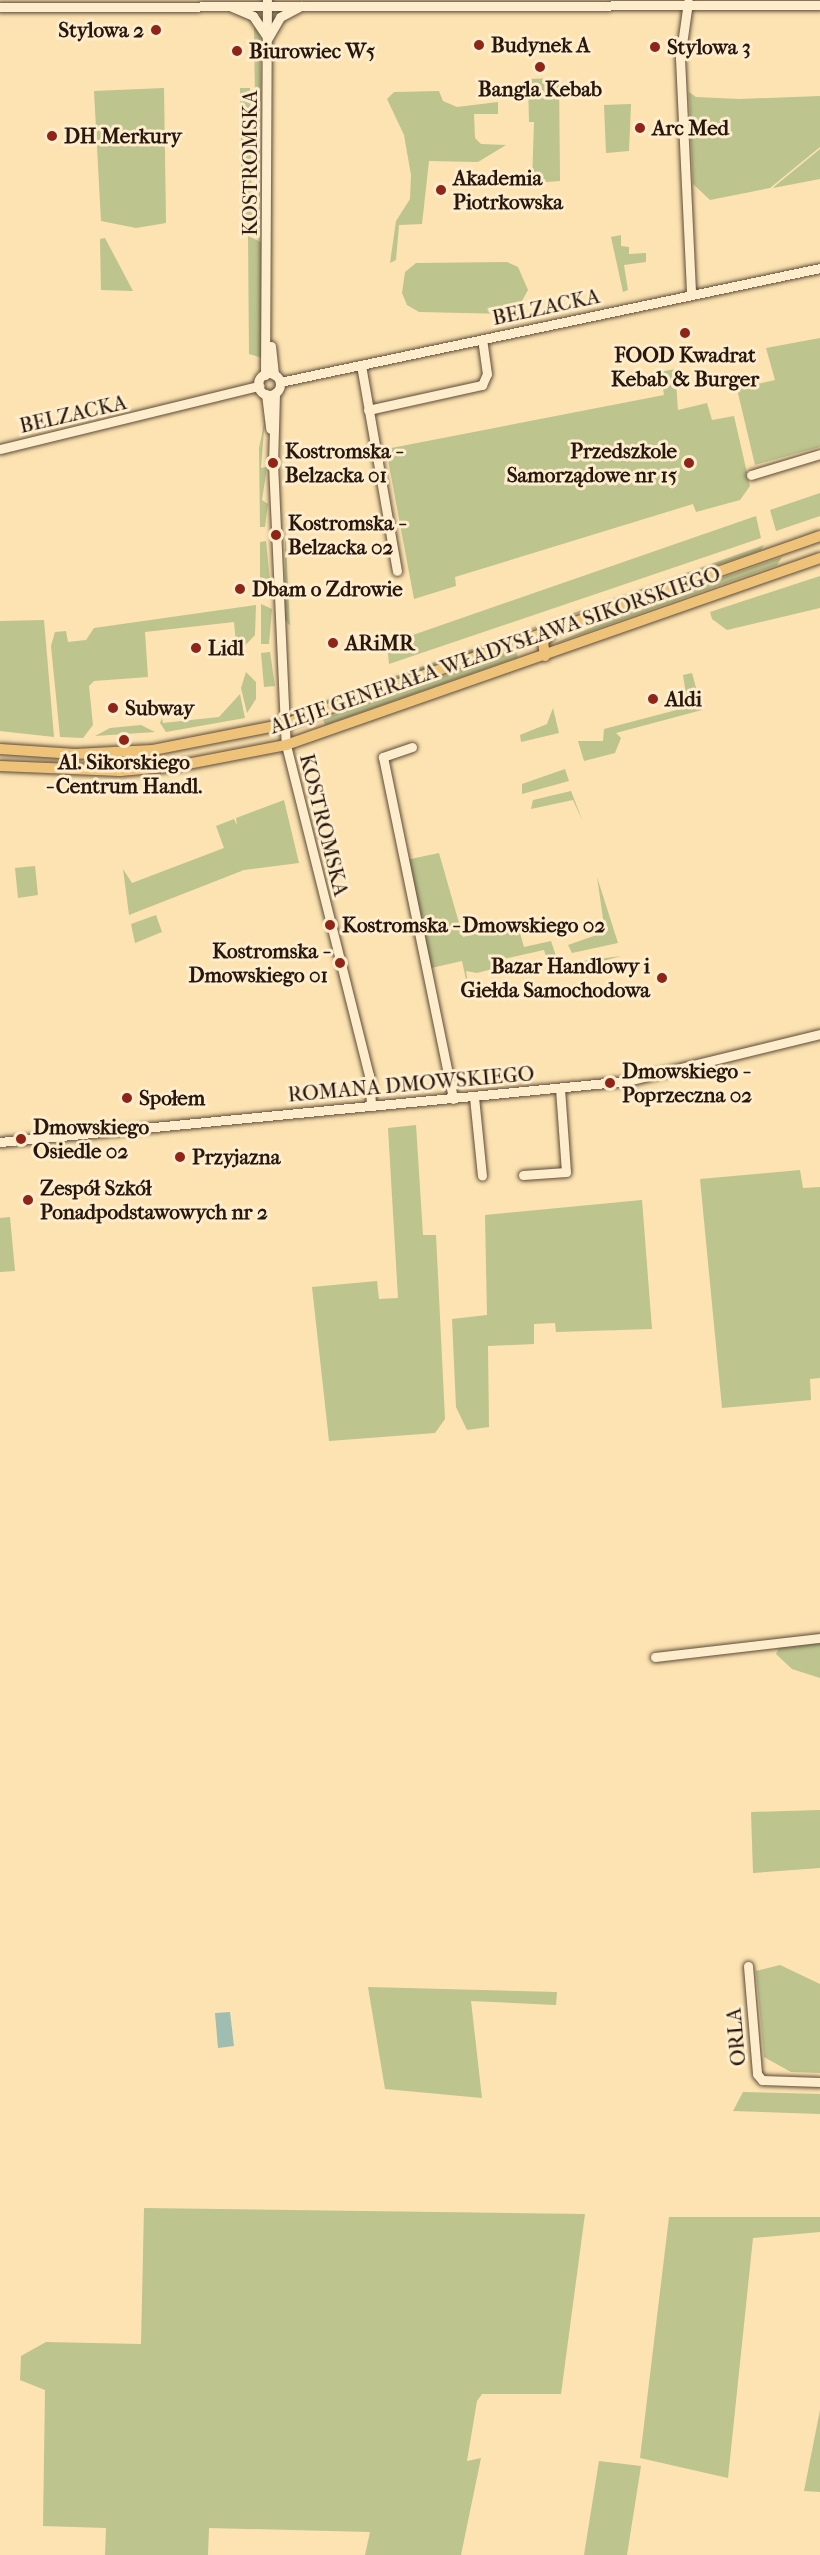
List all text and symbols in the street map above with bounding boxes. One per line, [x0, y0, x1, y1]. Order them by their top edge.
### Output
place label: Stylowa 2 [58, 17, 144, 43]
marker: Stylowa 2 [149, 23, 163, 37]
place label: Budynek A [491, 32, 590, 58]
place label: Stylowa 3 [667, 34, 751, 60]
place label: Biurowiec W5 [249, 38, 375, 64]
marker: Budynek A [472, 38, 486, 52]
marker: Stylowa 3 [648, 40, 662, 54]
marker: Biurowiec W5 [230, 44, 244, 58]
marker: Bangla Kebab [533, 60, 547, 74]
place label: Bangla Kebab [478, 76, 602, 102]
street label: KOSTROMSKA [237, 90, 263, 236]
place label: Arc Med [652, 115, 729, 141]
marker: Arc Med [633, 121, 647, 135]
place label: DH Merkury [64, 123, 182, 149]
marker: DH Merkury [45, 129, 59, 143]
place label: Akademia Piotrkowska [453, 165, 563, 215]
marker: Akademia Piotrkowska [434, 183, 448, 197]
street label: BELZACKA [490, 283, 602, 331]
marker: FOOD Kwadrat Kebab & Burger [678, 326, 692, 340]
place label: FOOD Kwadrat Kebab & Burger [611, 342, 759, 392]
street label: BELZACKA [17, 389, 129, 439]
place label: Kostromska - Belzacka 01 [285, 438, 401, 488]
place label: Przedszkole Samorządowe nr 15 [507, 438, 677, 488]
marker: Kostromska - Belzacka 01 [266, 456, 280, 470]
marker: Przedszkole Samorządowe nr 15 [682, 456, 696, 470]
place label: Kostromska - Belzacka 02 [288, 510, 404, 560]
marker: Kostromska - Belzacka 02 [269, 528, 283, 542]
street label: ALEJE GENERAŁA WŁADYSŁAWA SIKORSKIEGO [266, 561, 724, 739]
place label: Dbam o Zdrowie [252, 576, 403, 602]
marker: Dbam o Zdrowie [233, 582, 247, 596]
place label: ARiMR [345, 630, 414, 656]
place label: Lidl [208, 635, 244, 661]
marker: ARiMR [326, 636, 340, 650]
marker: Lidl [189, 641, 203, 655]
place label: Aldi [665, 686, 702, 712]
marker: Aldi [646, 692, 660, 706]
place label: Subway [125, 695, 194, 721]
marker: Subway [106, 701, 120, 715]
marker: Al. Sikorskiego - Centrum Handl. [117, 733, 131, 747]
place label: Al. Sikorskiego - Centrum Handl. [46, 749, 202, 799]
street label: KOSTROMSKA [294, 751, 354, 899]
place label: Kostromska - Dmowskiego 02 [342, 912, 605, 938]
marker: Kostromska - Dmowskiego 02 [323, 918, 337, 932]
place label: Kostromska - Dmowskiego 01 [188, 938, 328, 988]
place label: Bazar Handlowy i Giełda Samochodowa [461, 953, 650, 1003]
marker: Kostromska - Dmowskiego 01 [333, 956, 347, 970]
marker: Bazar Handlowy i Giełda Samochodowa [655, 971, 669, 985]
place label: Dmowskiego - Poprzeczna 02 [622, 1058, 752, 1108]
street label: ROMANA DMOWSKIEGO [287, 1061, 535, 1107]
marker: Dmowskiego - Poprzeczna 02 [603, 1076, 617, 1090]
place label: Społem [139, 1085, 205, 1111]
marker: Społem [120, 1091, 134, 1105]
place label: Dmowskiego Osiedle 02 [33, 1114, 149, 1164]
marker: Dmowskiego Osiedle 02 [14, 1132, 28, 1146]
place label: Przyjazna [192, 1144, 280, 1170]
marker: Przyjazna [173, 1150, 187, 1164]
place label: Zespół Szkół Ponadpodstawowych nr 2 [40, 1175, 268, 1225]
marker: Zespół Szkół Ponadpodstawowych nr 2 [21, 1193, 35, 1207]
street label: ORLA [721, 2007, 751, 2067]

